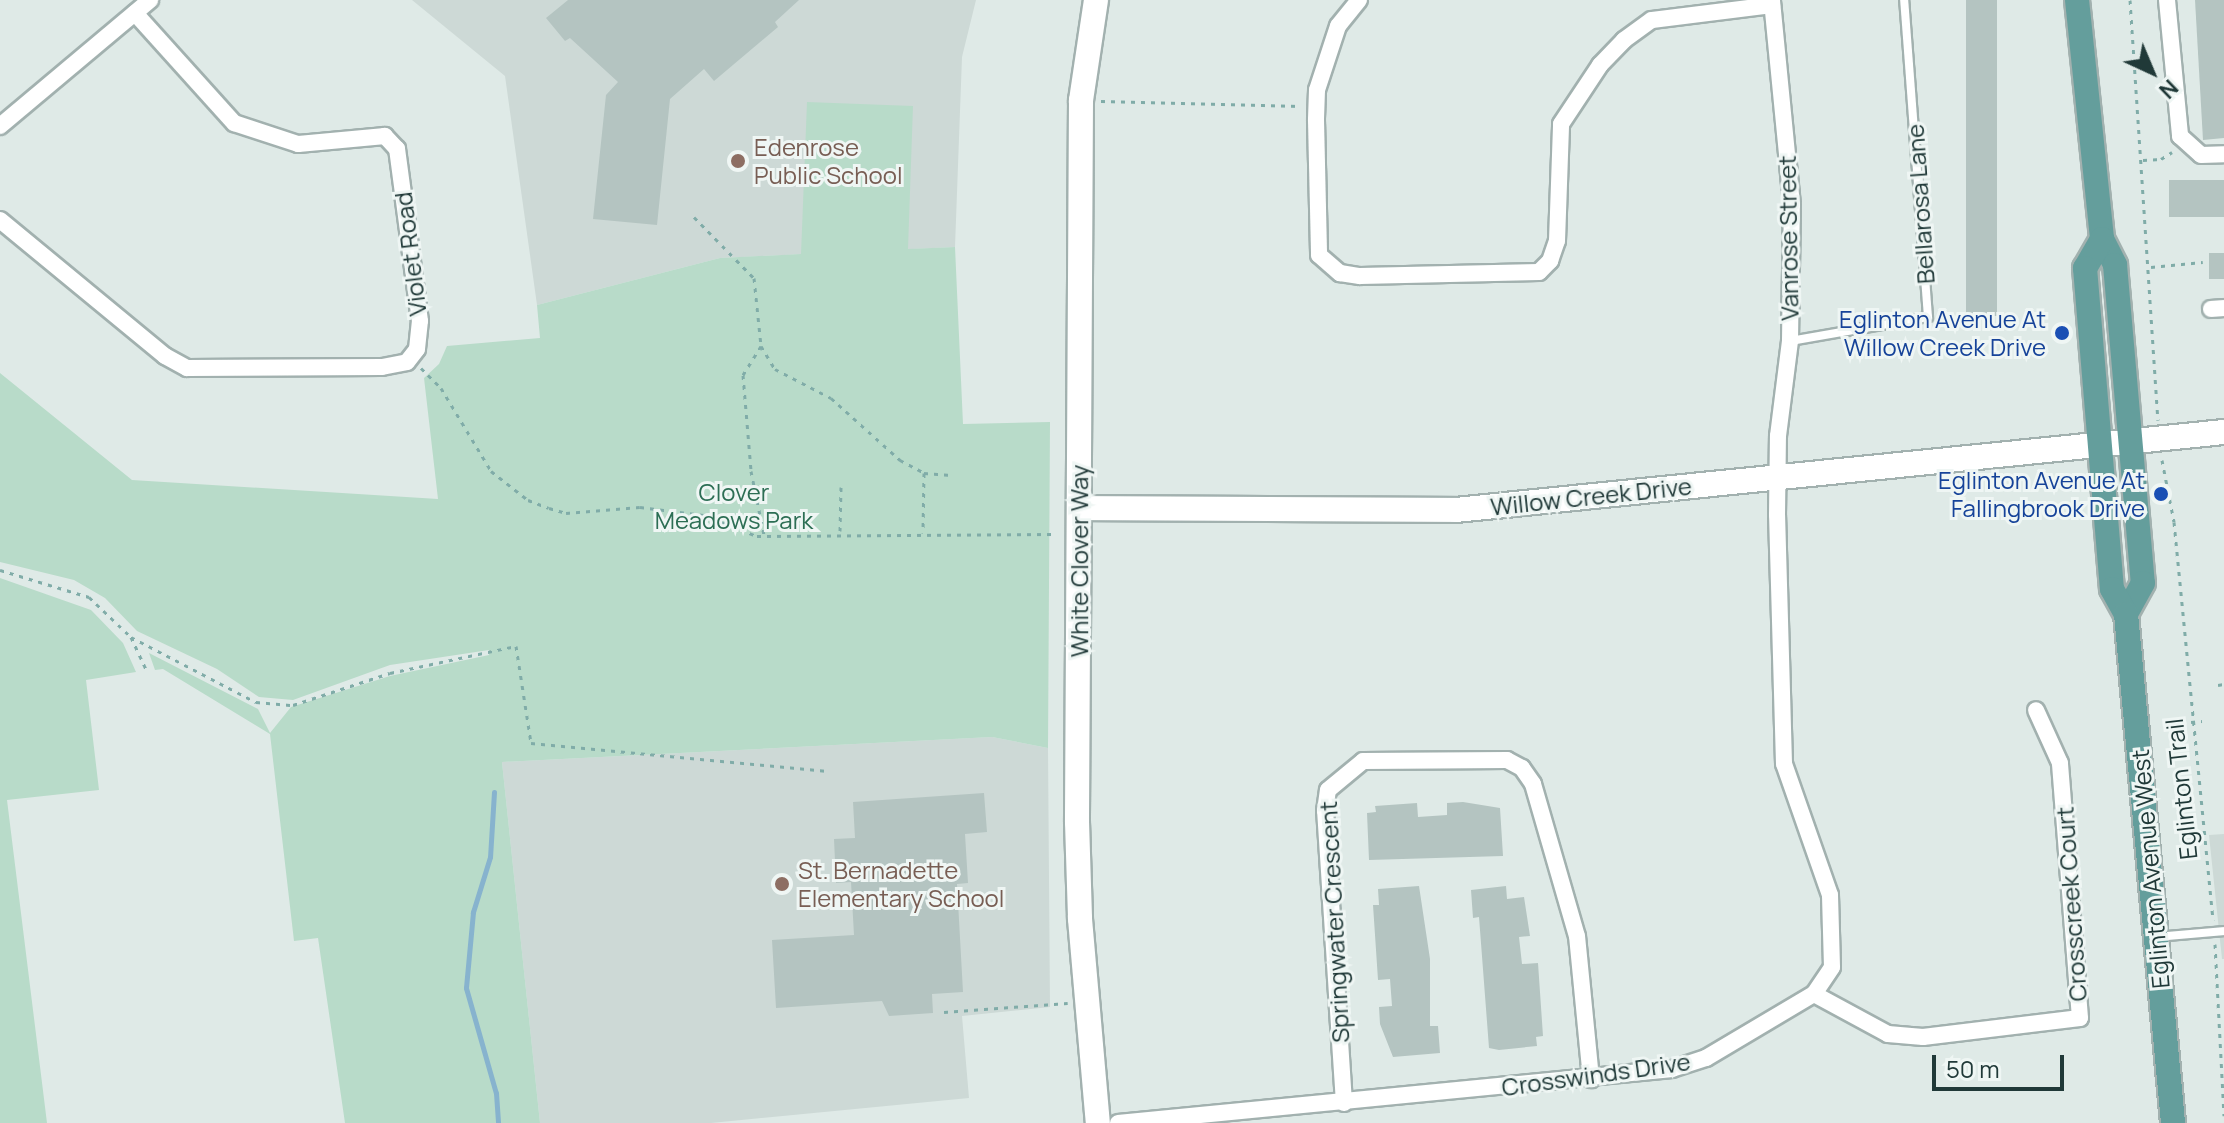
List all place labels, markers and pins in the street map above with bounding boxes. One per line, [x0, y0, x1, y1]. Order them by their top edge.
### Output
place label: Edenrose Public School [754, 133, 903, 189]
marker: Edenrose Public School [729, 152, 747, 170]
place label: Eglinton Avenue At Willow Creek Drive [1839, 305, 2046, 361]
marker: Eglinton Avenue At Willow Creek Drive [2053, 324, 2071, 342]
place label: Eglinton Avenue At Fallingbrook Drive [1938, 466, 2145, 522]
marker: Eglinton Avenue At Fallingbrook Drive [2152, 485, 2170, 503]
place label: St. Bernadette Elementary School [798, 856, 1004, 912]
marker: St. Bernadette Elementary School [773, 875, 791, 893]

